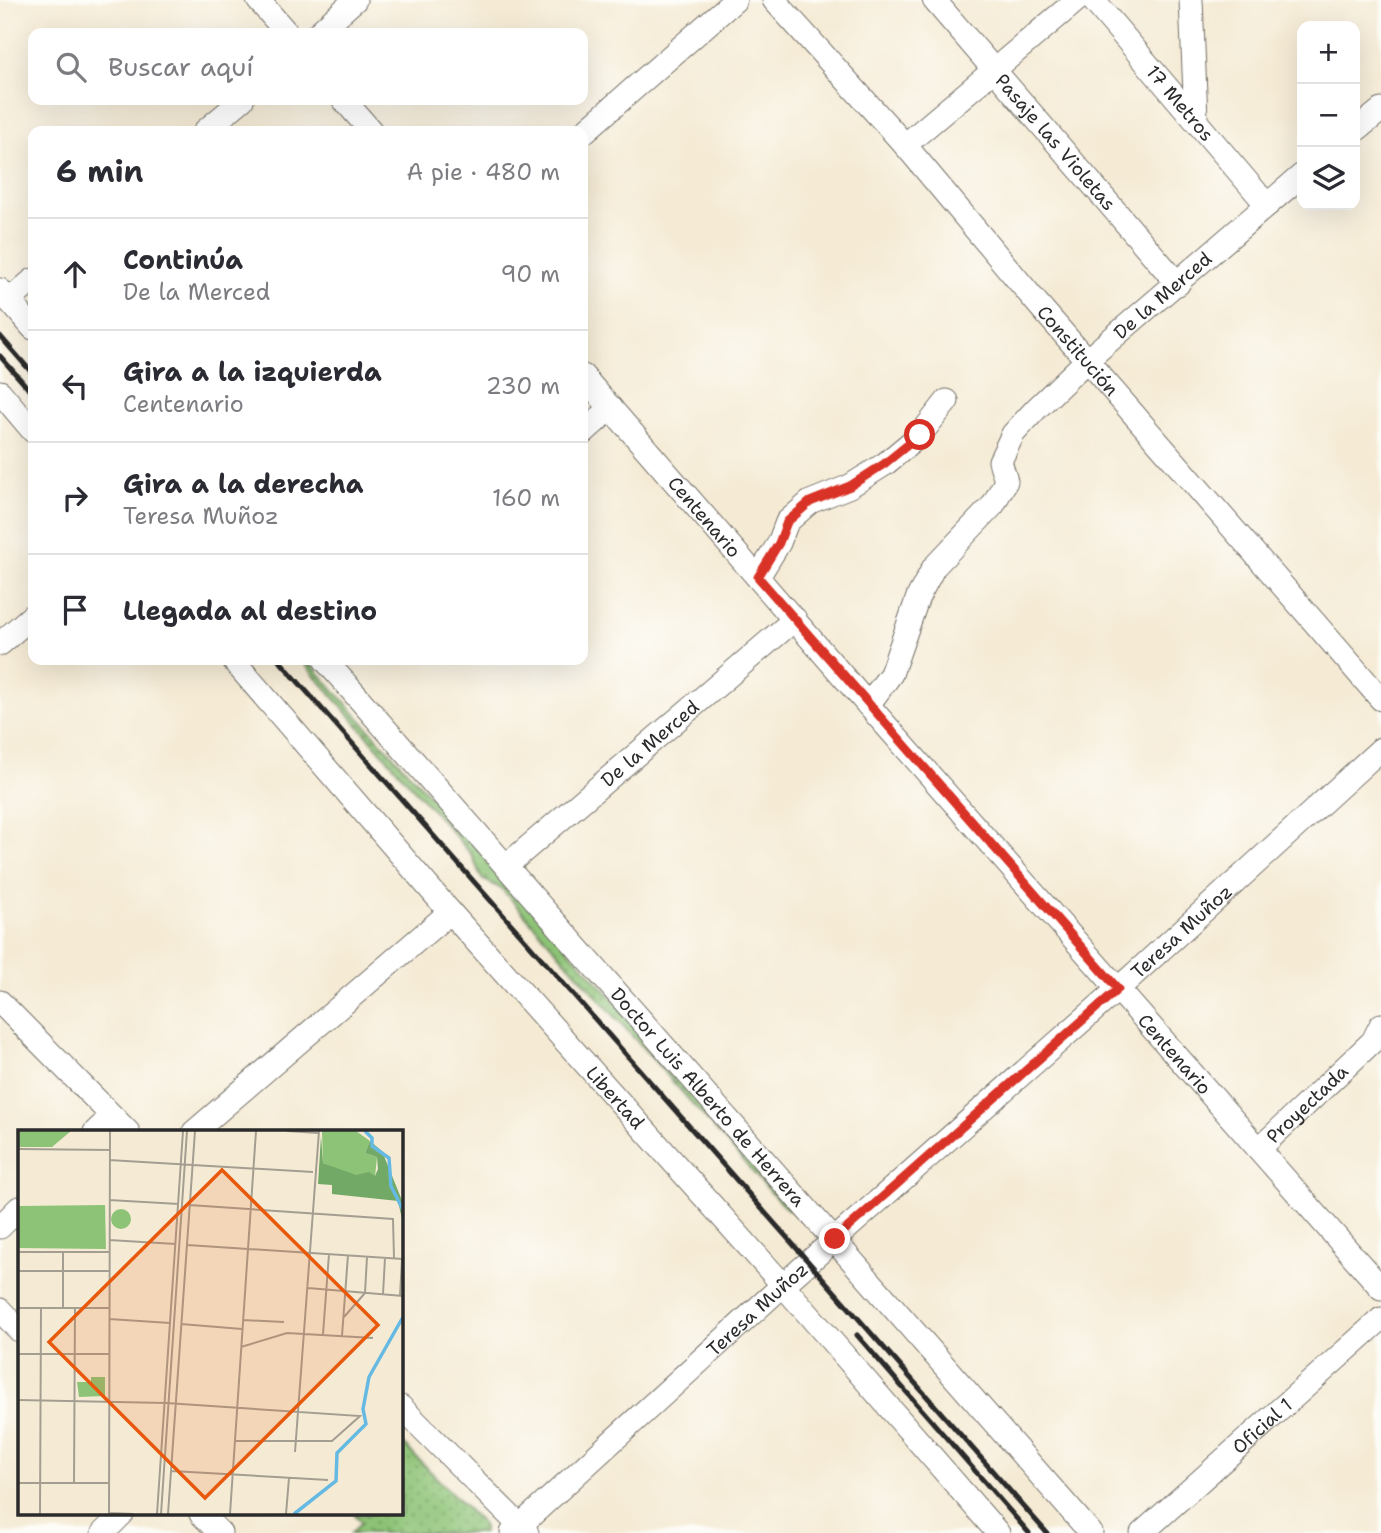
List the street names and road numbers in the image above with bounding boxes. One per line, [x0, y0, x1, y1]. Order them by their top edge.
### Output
street label: 17 Metros [1141, 60, 1220, 146]
street label: Pasaje las Violetas [990, 68, 1122, 216]
street label: De la Merced [1108, 246, 1217, 344]
street label: Constitución [1032, 300, 1124, 401]
street label: Centenario [663, 471, 747, 562]
street label: De la Merced [595, 694, 704, 792]
street label: Teresa Muñoz [1125, 879, 1237, 984]
street label: Doctor Luis Alberto de Herrera [605, 982, 811, 1212]
street label: Centenario [1133, 1008, 1217, 1100]
street label: Proyectada [1261, 1059, 1353, 1148]
street label: Libertad [581, 1060, 650, 1134]
street label: Teresa Muñoz [701, 1256, 813, 1362]
street label: Oficial 1 [1227, 1392, 1297, 1459]

